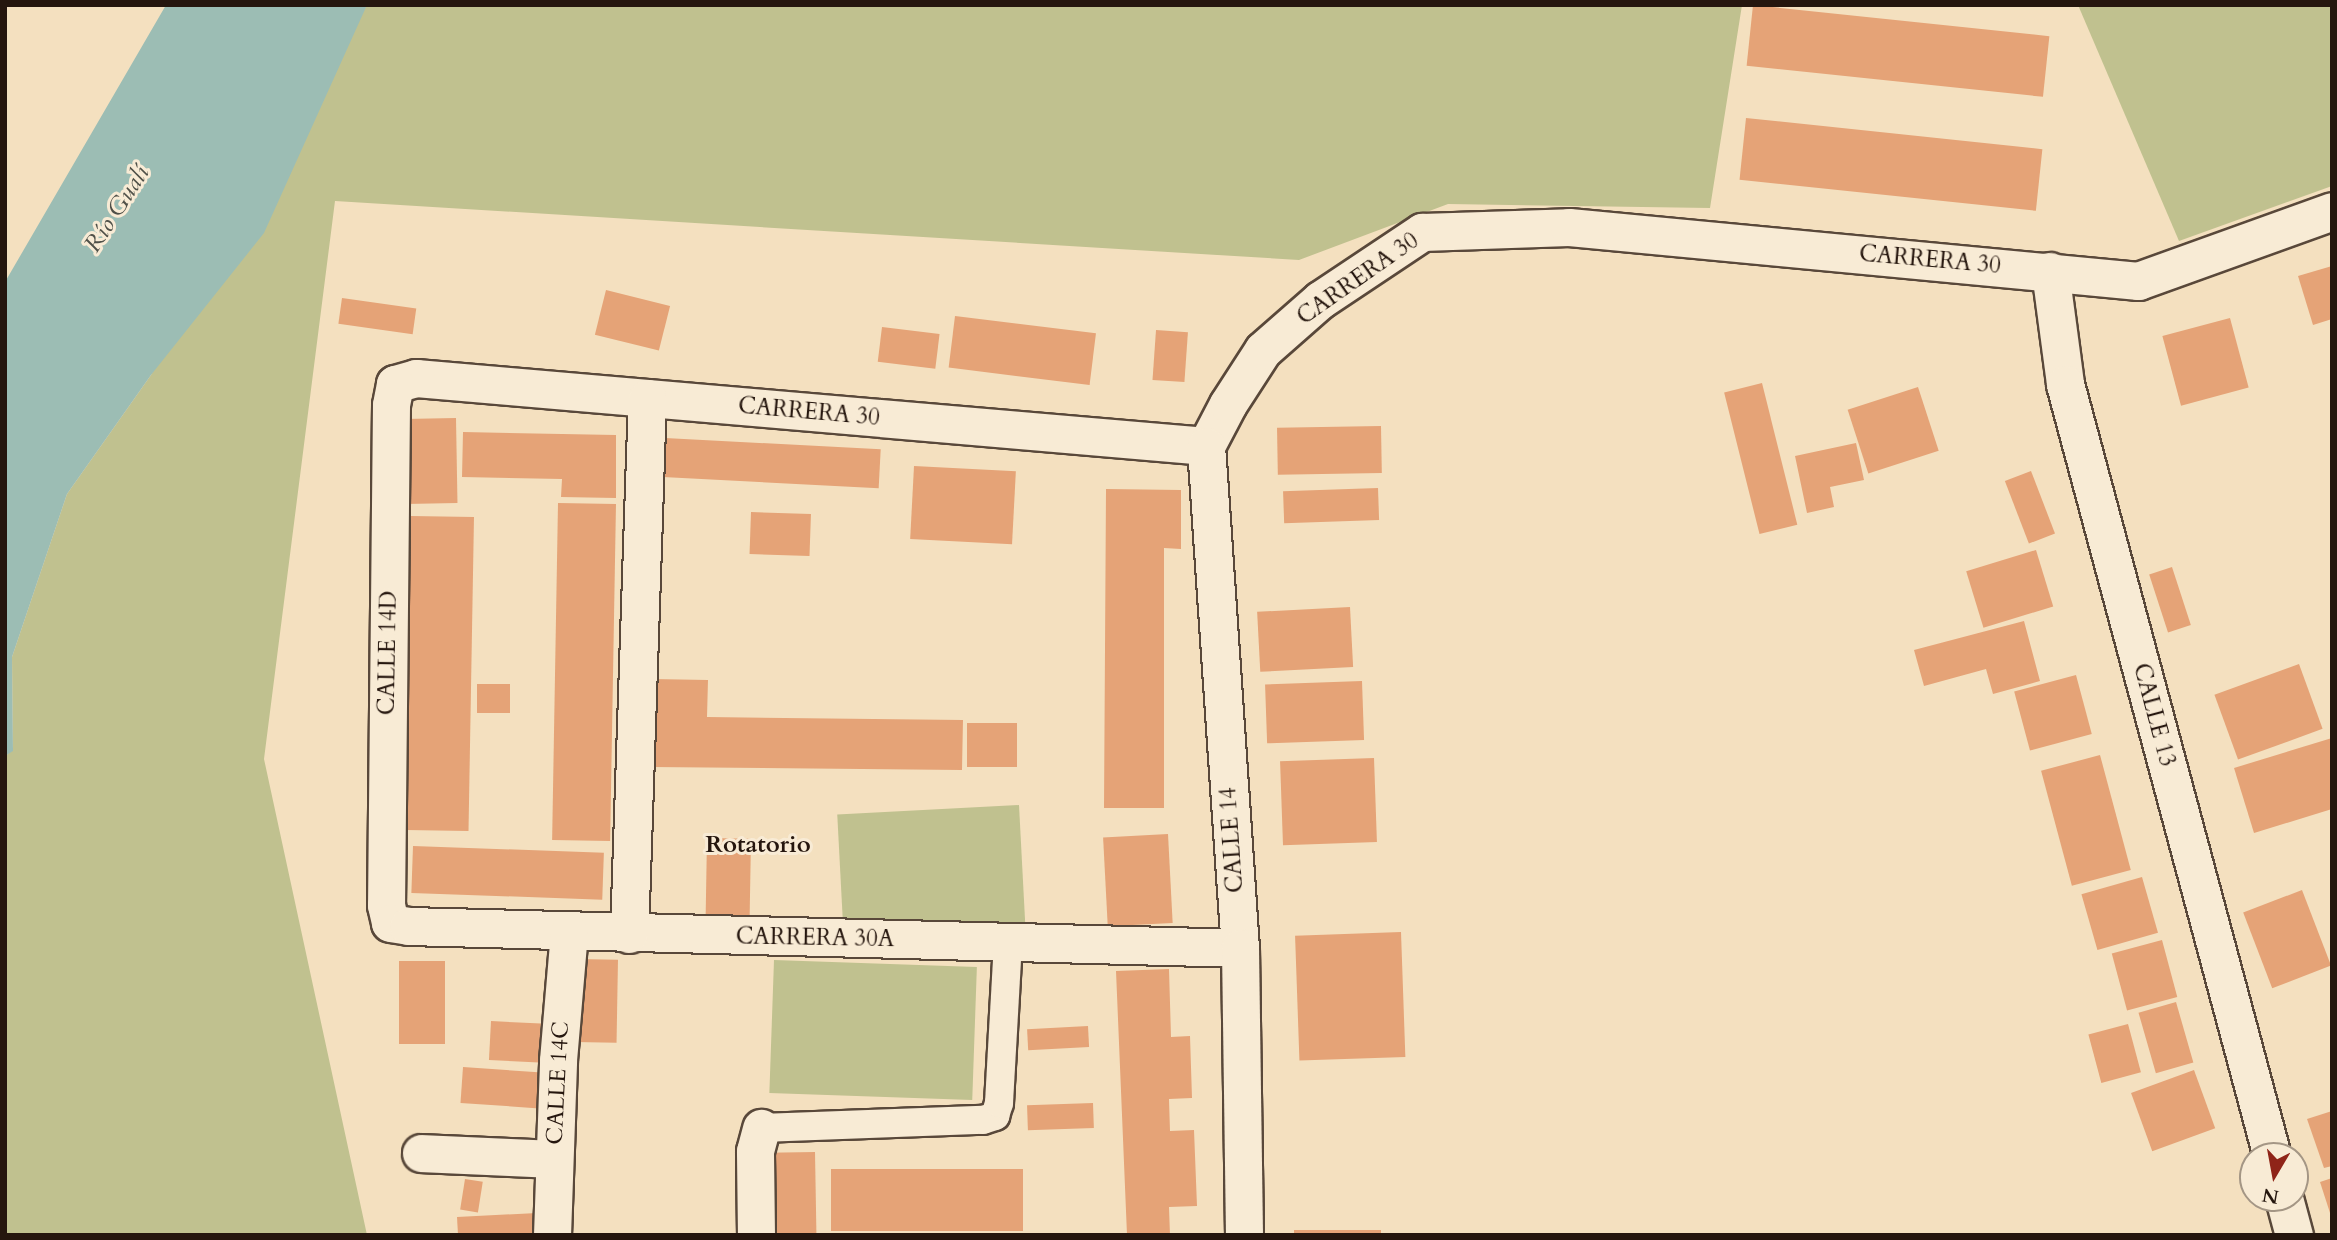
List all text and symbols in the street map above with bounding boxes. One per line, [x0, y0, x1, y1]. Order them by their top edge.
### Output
water label: Río Gualí [78, 160, 156, 258]
street label: CARRERA 30 [1292, 227, 1424, 331]
street label: CARRERA 30 [1858, 240, 2002, 280]
street label: CARRERA 30 [737, 392, 881, 432]
street label: CALLE 14D [373, 591, 403, 715]
street label: CALLE 13 [2127, 660, 2181, 770]
street label: CALLE 14 [1215, 786, 1249, 894]
district label: Rotatorio [705, 831, 811, 859]
street label: CARRERA 30A [736, 923, 894, 953]
street label: CALLE 14C [541, 1021, 575, 1145]
north arrow [2239, 1142, 2309, 1212]
text: N [2260, 1181, 2281, 1210]

